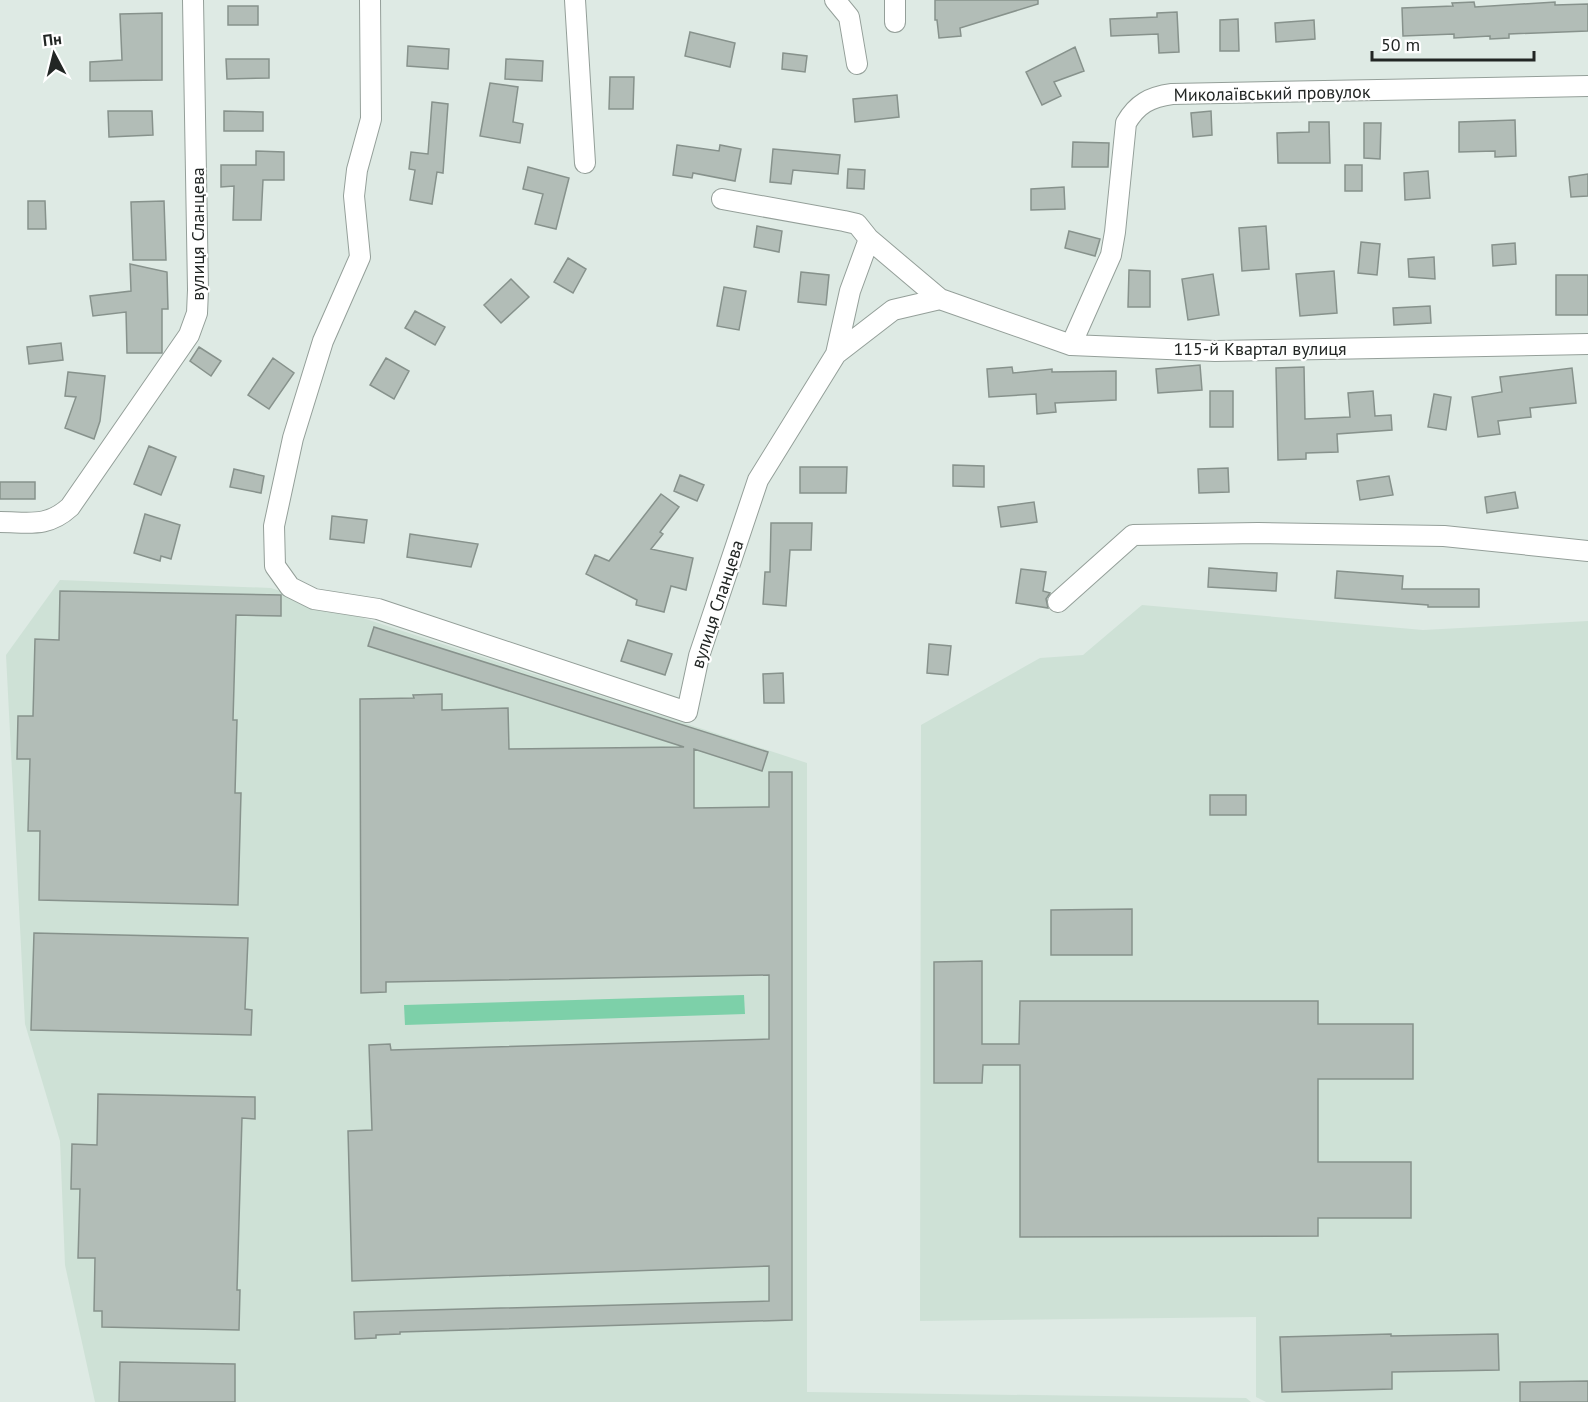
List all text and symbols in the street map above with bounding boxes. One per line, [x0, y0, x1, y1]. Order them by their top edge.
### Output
north arrow [24, 24, 84, 84]
scale bar [1372, 24, 1534, 62]
text: Пн [42, 28, 63, 50]
text: 50 m [1381, 33, 1420, 56]
street label: Миколаївський провулок [1173, 80, 1371, 106]
street label: вулиця Сланцева [186, 167, 209, 301]
street label: 115-й Квартал вулиця [1173, 337, 1347, 360]
street label: вулиця Сланцева [685, 537, 749, 671]

